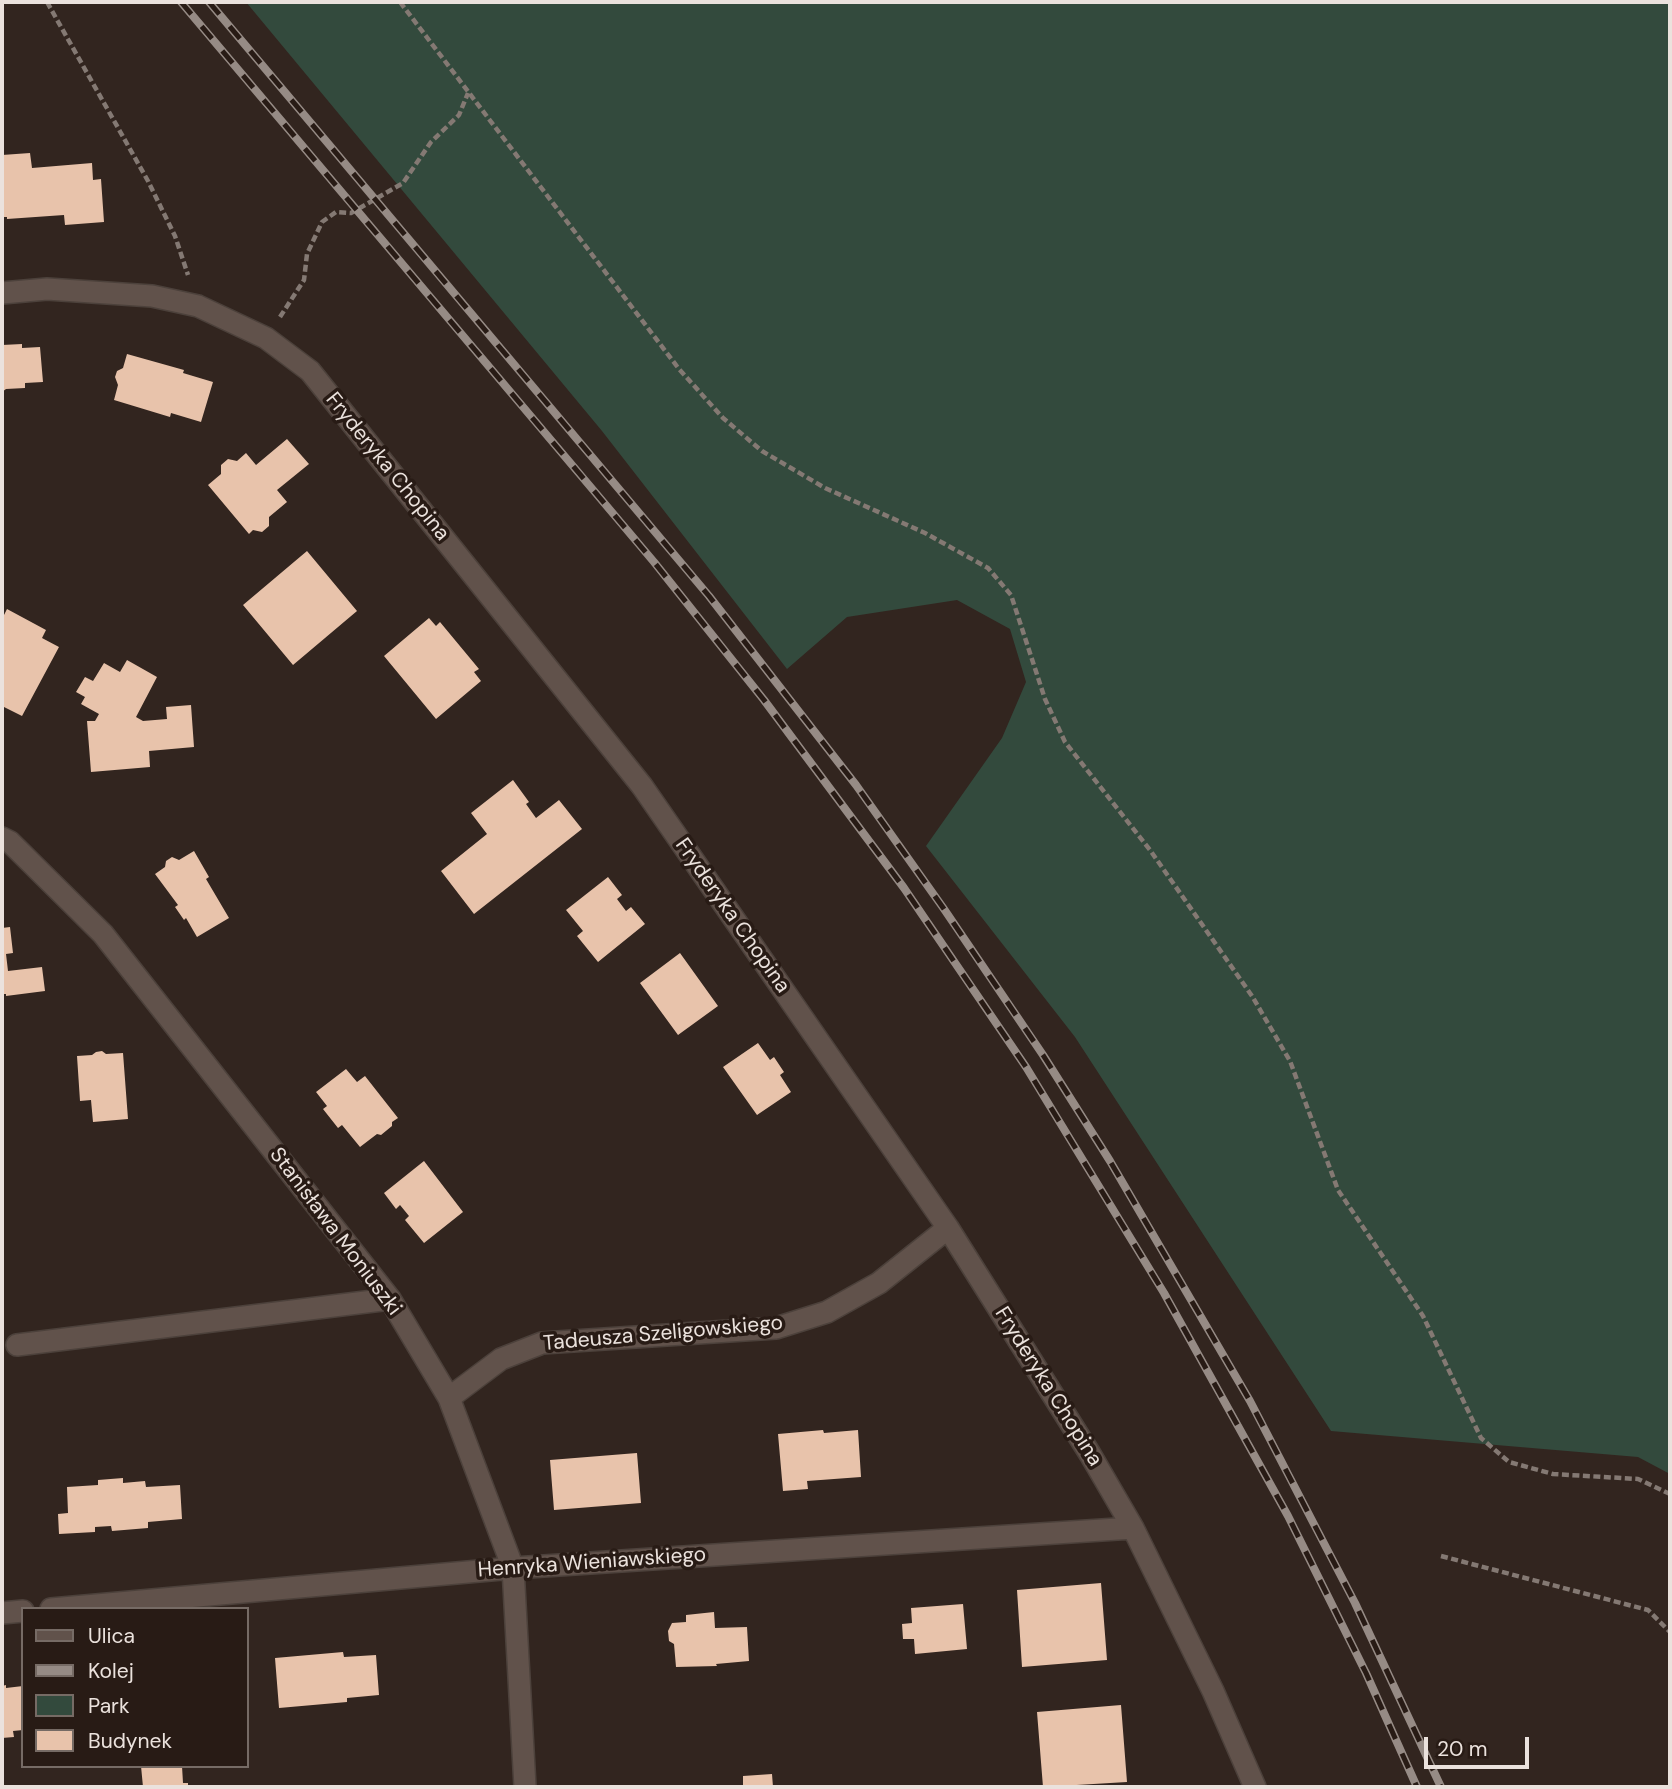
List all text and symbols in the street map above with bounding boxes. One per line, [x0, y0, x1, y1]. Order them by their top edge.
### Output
street label: Fryderyka Chopina [320, 388, 454, 546]
street label: Fryderyka Chopina [669, 834, 795, 998]
street label: Stanisława Moniuszki [264, 1143, 406, 1321]
street label: Fryderyka Chopina [989, 1303, 1107, 1471]
street label: Tadeusza Szeligowskiego [542, 1311, 784, 1357]
street label: Henryka Wieniawskiego [477, 1542, 707, 1584]
legend [21, 1607, 248, 1768]
text: Ulica [88, 1622, 135, 1650]
text: Kolej [88, 1657, 134, 1685]
text: Park [88, 1692, 129, 1720]
scale bar [1427, 1722, 1532, 1766]
text: Budynek [88, 1727, 172, 1755]
text: 20 m [1437, 1735, 1488, 1763]

